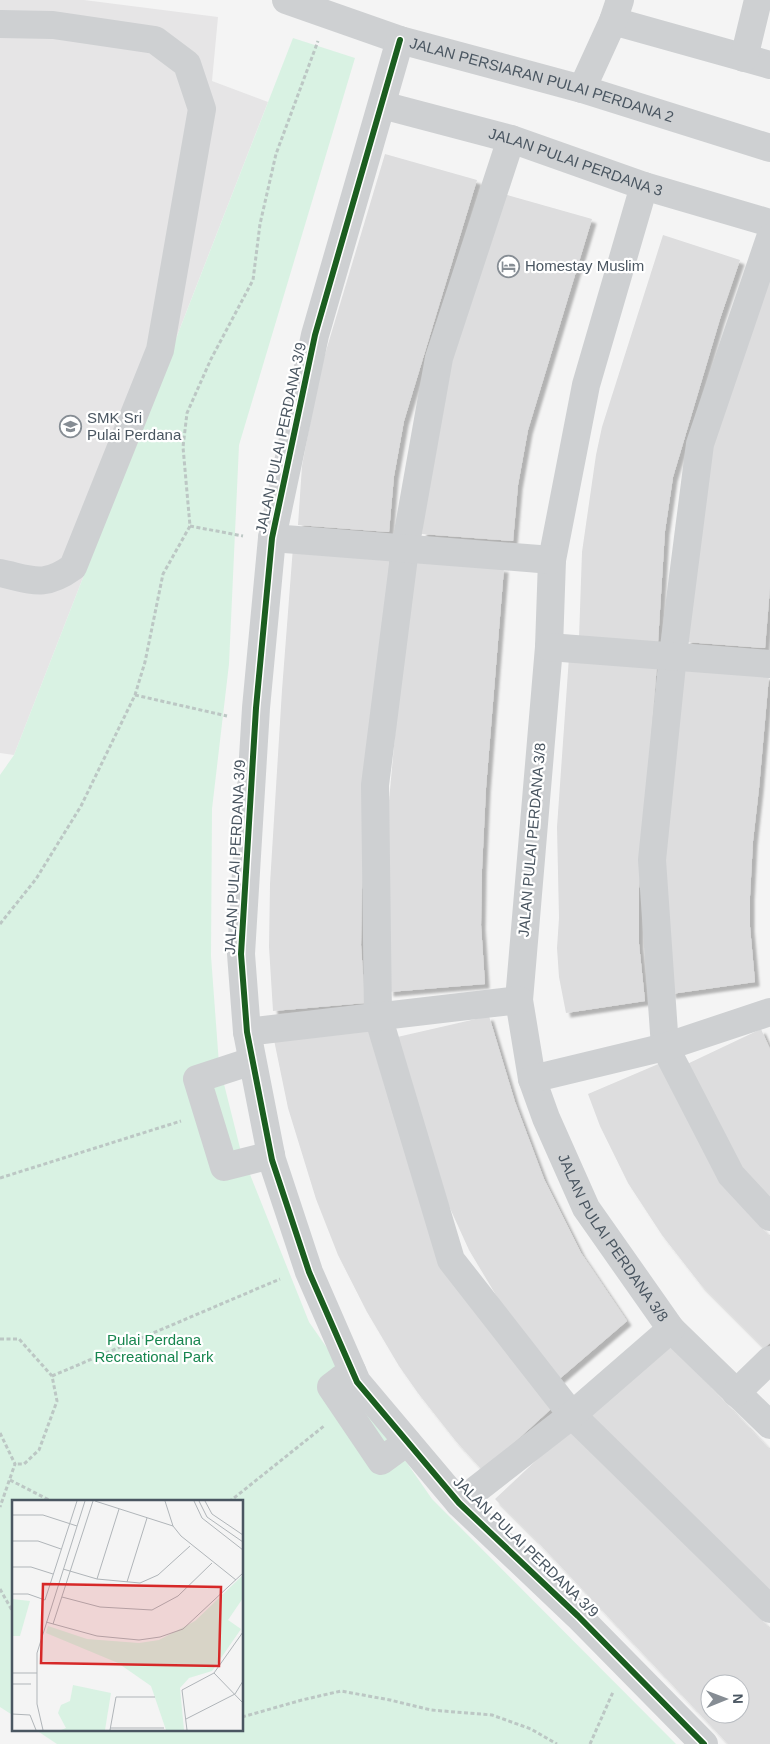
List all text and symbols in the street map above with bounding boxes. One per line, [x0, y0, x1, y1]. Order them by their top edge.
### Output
street label: JALAN PERSIARAN PULAI PERDANA 2 [408, 34, 676, 125]
street label: JALAN PULAI PERDANA 3 [487, 124, 665, 199]
hotel icon: Homestay Muslim [497, 254, 521, 278]
place label: Homestay Muslim [525, 257, 644, 274]
street label: JALAN PULAI PERDANA 3/9 [252, 341, 309, 535]
place label: SMK Sri Pulai Perdana [87, 409, 182, 443]
school or university icon: SMK Sri Pulai Perdana [59, 415, 83, 439]
street label: JALAN PULAI PERDANA 3/8 [515, 742, 548, 938]
street label: JALAN PULAI PERDANA 3/9 [221, 759, 248, 955]
street label: JALAN PULAI PERDANA 3/8 [555, 1151, 672, 1325]
park label: Pulai Perdana Recreational Park [94, 1331, 214, 1365]
street label: JALAN PULAI PERDANA 3/9 [450, 1473, 602, 1621]
inset map [12, 1500, 244, 1732]
north arrow [700, 1674, 750, 1724]
text: N [730, 1694, 746, 1704]

